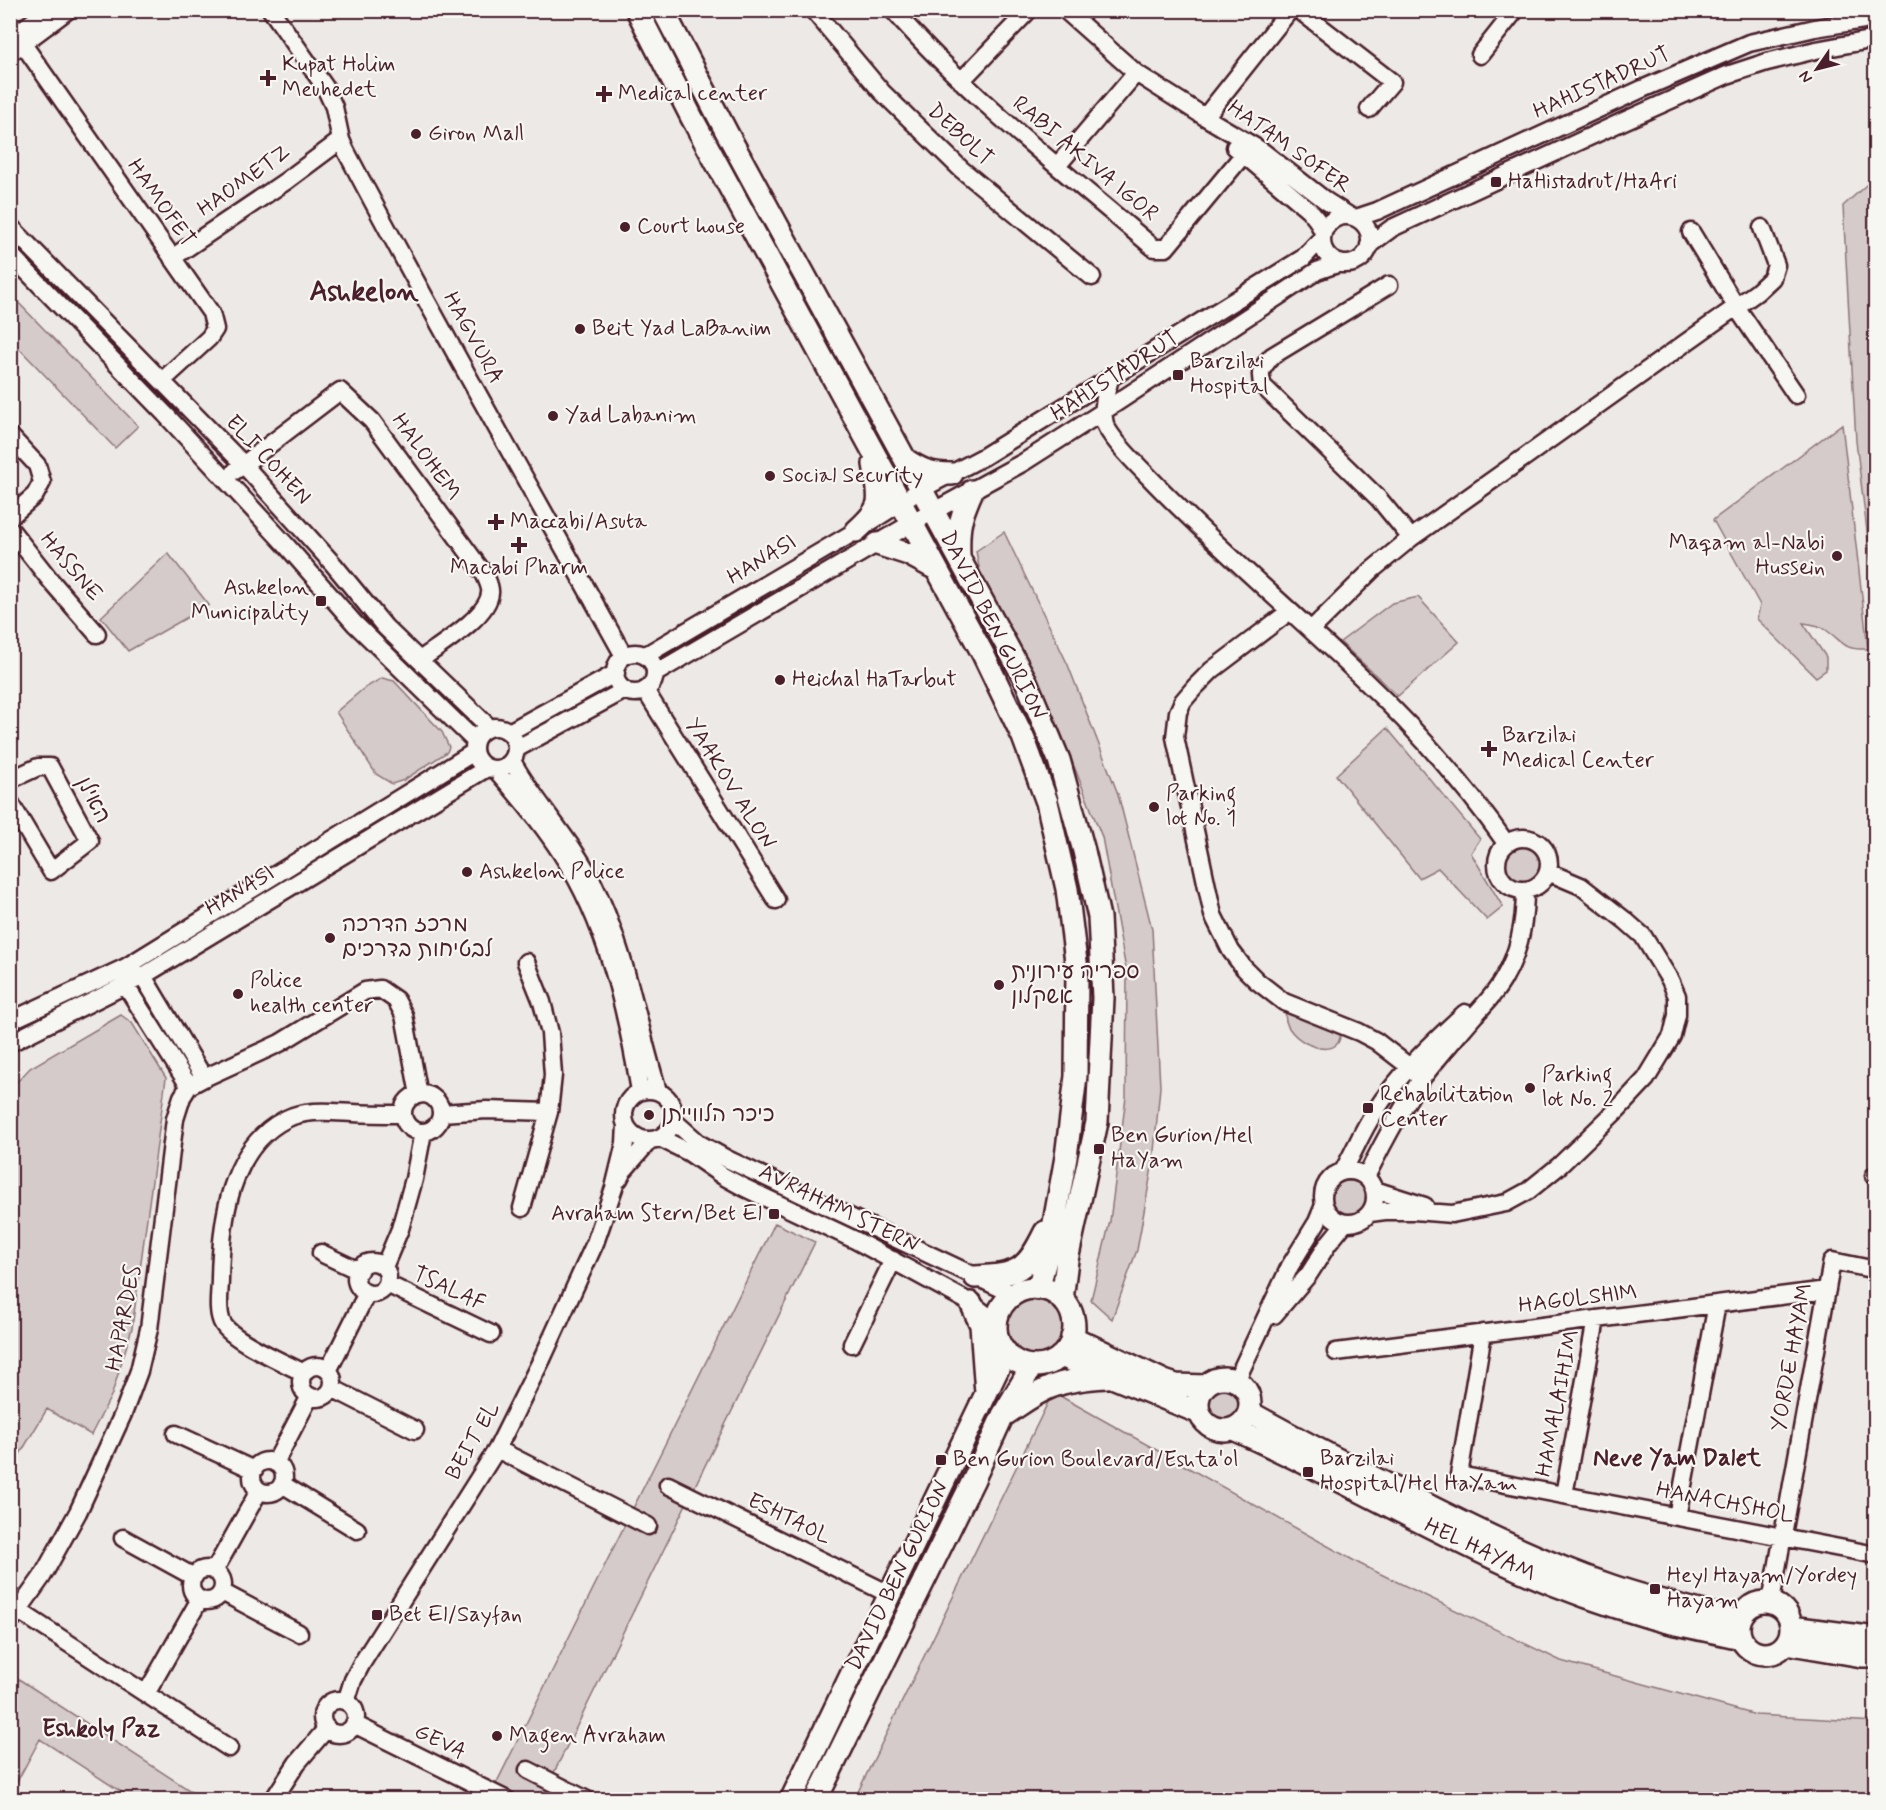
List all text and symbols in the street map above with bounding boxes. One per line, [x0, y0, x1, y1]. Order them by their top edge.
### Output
north arrow [1787, 39, 1847, 99]
street label: HAHISTADRUT [1529, 40, 1675, 126]
place label: Kupat Holim Meuhedet [282, 51, 396, 104]
text: N [1794, 66, 1818, 87]
marker: Kupat Holim Meuhedet [259, 69, 277, 87]
place label: Medical center [618, 80, 768, 108]
marker: Medical center [595, 85, 613, 103]
street label: RABI AKIVA IGOR [1006, 90, 1164, 228]
street label: HATAM SOFER [1222, 94, 1356, 200]
street label: DEBOLT [921, 97, 999, 173]
place label: Giron Mall [428, 120, 524, 148]
marker: Giron Mall [409, 127, 423, 141]
street label: HAOMETZ [192, 138, 296, 223]
street label: HAMOFET [121, 154, 201, 252]
place label: HaHistadrut/HaAri [1508, 168, 1677, 196]
marker: HaHistadrut/HaAri [1489, 175, 1503, 189]
place label: Court house [637, 213, 745, 241]
marker: Court house [618, 220, 632, 234]
district label: Ashkelon [310, 274, 419, 311]
street label: HAGVURA [436, 287, 510, 389]
place label: Beit Yad LaBanim [592, 315, 771, 343]
marker: Beit Yad LaBanim [573, 322, 587, 336]
street label: HAHISTADRUT [1046, 324, 1184, 428]
place label: Barzilai Hospital [1190, 348, 1268, 401]
marker: Barzilai Hospital [1171, 368, 1185, 382]
place label: Yad Labanim [565, 402, 697, 430]
street label: HALOHEM [385, 408, 467, 506]
street label: ELI COHEN [219, 409, 317, 511]
marker: Yad Labanim [546, 409, 560, 423]
place label: Social Security [782, 462, 923, 490]
marker: Social Security [763, 469, 777, 483]
place label: Maccabi/Asuta [510, 508, 648, 536]
marker: Maccabi/Asuta [487, 513, 505, 531]
street label: HASSNE [34, 526, 108, 608]
street label: DAVID BEN GURION [933, 527, 1053, 725]
street label: HANASI [722, 528, 802, 592]
place label: Maqam al-Nabi Hussein [1669, 529, 1825, 582]
marker: Macabi Pharm [512, 538, 526, 552]
marker: Maqam al-Nabi Hussein [1830, 549, 1844, 563]
place label: Macabi Pharm [450, 554, 588, 582]
place label: Ashkelon Municipality [191, 574, 309, 627]
marker: Ashkelon Municipality [314, 594, 328, 608]
place label: Heichal HaTarbut [792, 666, 957, 694]
marker: Heichal HaTarbut [773, 673, 787, 687]
street label: YAAKOV ALON [678, 713, 782, 855]
place label: Barzilai Medical Center [1502, 722, 1655, 775]
marker: Barzilai Medical Center [1480, 740, 1498, 758]
street label: האילן [69, 772, 117, 828]
place label: Parking lot No. 1 [1166, 780, 1236, 833]
marker: Parking lot No. 1 [1147, 800, 1161, 814]
place label: Ashkelon Police [479, 858, 625, 886]
street label: HANASI [200, 859, 280, 923]
marker: Ashkelon Police [460, 865, 474, 879]
place label: מרכז הדרכה לבטיחות בדרכים [342, 911, 494, 964]
marker: מרכז הדרכה לבטיחות בדרכים [323, 931, 337, 945]
place label: ספריה עירונית אשקלון [1011, 958, 1140, 1011]
place label: Police health center [250, 967, 373, 1020]
marker: ספריה עירונית אשקלון [992, 978, 1006, 992]
marker: Police health center [231, 987, 245, 1001]
place label: Parking lot No. 2 [1542, 1061, 1613, 1114]
place label: Rehabilitation Center [1380, 1081, 1513, 1134]
marker: Parking lot No. 2 [1523, 1081, 1537, 1095]
place label: כיכר הלווייתן [661, 1101, 774, 1129]
marker: Rehabilitation Center [1361, 1101, 1375, 1115]
marker: כיכר הלווייתן [642, 1108, 656, 1122]
place label: Ben Gurion/Hel HaYam [1111, 1122, 1253, 1175]
marker: Ben Gurion/Hel HaYam [1092, 1142, 1106, 1156]
street label: AVRAHAM STERN [754, 1158, 924, 1260]
place label: Avraham Stern/Bet El [551, 1200, 762, 1228]
marker: Avraham Stern/Bet El [767, 1207, 781, 1221]
street label: TSALAF [408, 1260, 490, 1318]
street label: HAPARDES [100, 1262, 148, 1374]
street label: HAGOLSHIM [1517, 1278, 1639, 1320]
street label: YORDE HAYAM [1765, 1280, 1819, 1434]
street label: HAMALAIHIM [1530, 1327, 1586, 1479]
street label: BEIT EL [439, 1397, 507, 1485]
district label: Neve Yam Dalet [1593, 1443, 1762, 1474]
place label: Barzilai Hospital/Hel HaYam [1320, 1445, 1517, 1498]
place label: Ben Gurion Boulevard/Eshta'ol [953, 1446, 1238, 1474]
marker: Ben Gurion Boulevard/Eshta'ol [934, 1453, 948, 1467]
marker: Barzilai Hospital/Hel HaYam [1301, 1465, 1315, 1479]
street label: DAVID BEN GURION [840, 1476, 956, 1676]
street label: HANACHSHOL [1654, 1476, 1797, 1530]
street label: ESHTAOL [743, 1487, 836, 1551]
street label: HEL HAYAM [1420, 1512, 1540, 1588]
place label: Heyl Hayam/Yordey Hayam [1667, 1562, 1857, 1615]
marker: Heyl Hayam/Yordey Hayam [1648, 1582, 1662, 1596]
place label: Bet El/Sayfan [389, 1601, 522, 1629]
marker: Bet El/Sayfan [370, 1608, 384, 1622]
district label: Eshkoly Paz [42, 1714, 160, 1745]
street label: GEVA [410, 1718, 470, 1766]
place label: Magen Avraham [509, 1722, 666, 1753]
marker: Magen Avraham [490, 1729, 504, 1743]

